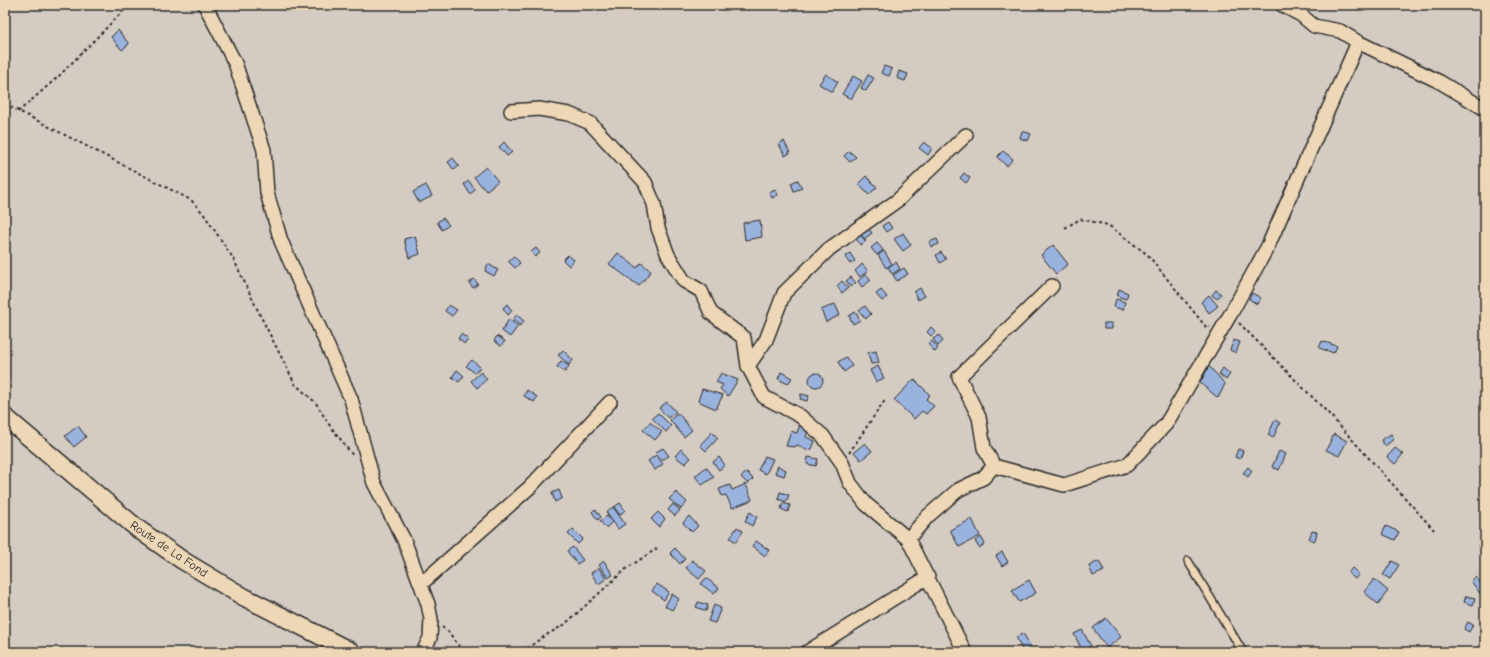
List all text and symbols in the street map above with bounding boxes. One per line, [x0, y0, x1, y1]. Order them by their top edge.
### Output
street label: Route de La Fond [128, 518, 210, 580]

